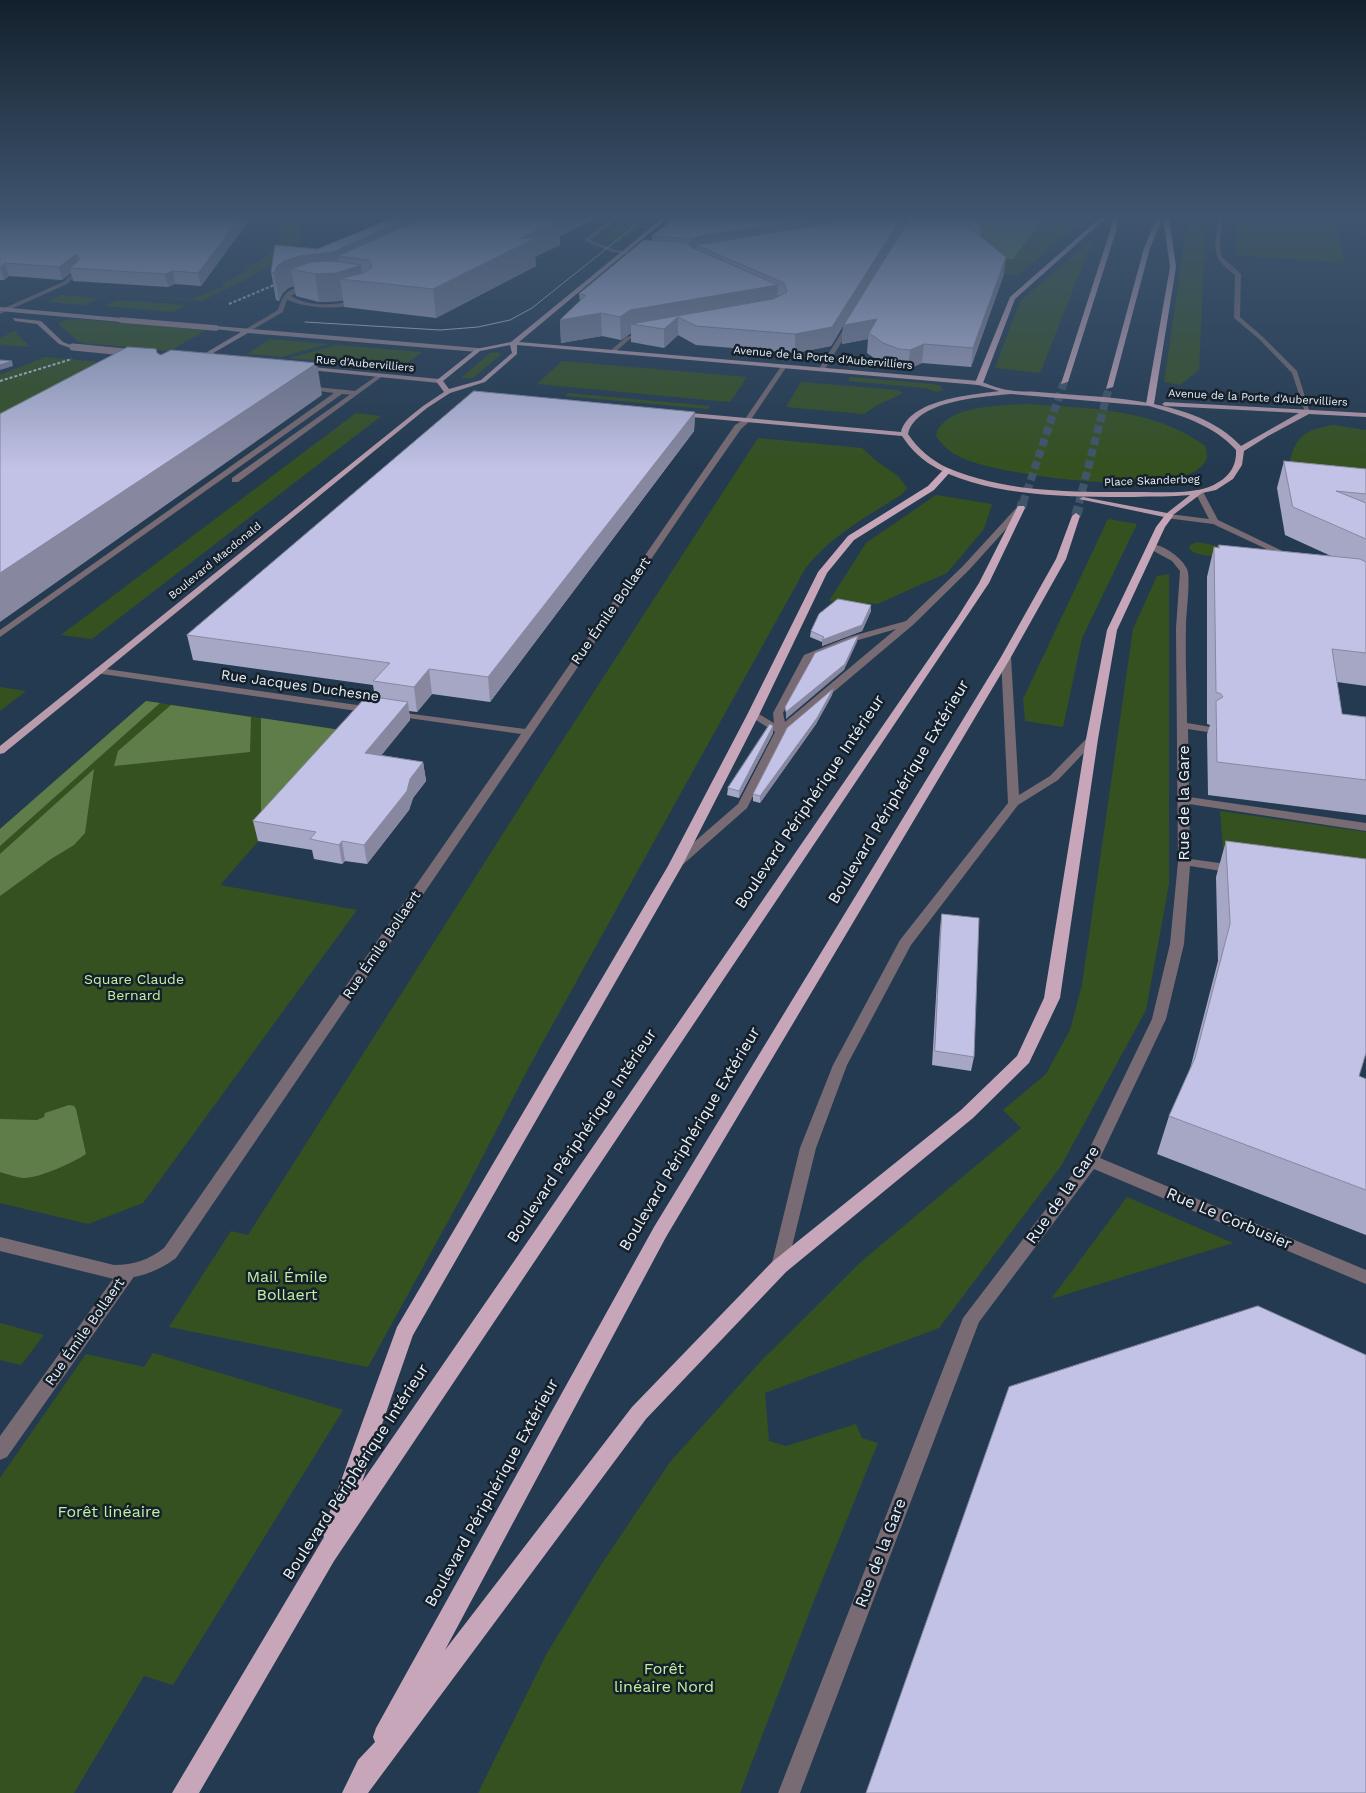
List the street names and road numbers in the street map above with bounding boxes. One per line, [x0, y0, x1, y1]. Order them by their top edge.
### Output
street label: Avenue de la Porte d'Aubervilliers [733, 344, 913, 372]
street label: Rue d'Aubervilliers [315, 353, 415, 375]
street label: Avenue de la Porte d'Aubervilliers [1168, 387, 1348, 409]
street label: Place Skanderbeg [1104, 473, 1200, 489]
street label: Boulevard Macdonald [166, 520, 264, 602]
street label: Rue Émile Bollaert [568, 554, 654, 668]
street label: Rue Jacques Duchesne [220, 667, 380, 705]
street label: Boulevard Périphérique Extérieur [824, 676, 974, 908]
street label: Boulevard Périphérique Intérieur [731, 691, 889, 913]
street label: Rue de la Gare [1174, 745, 1194, 861]
street label: Rue Émile Bollaert [340, 888, 424, 1002]
street label: Boulevard Périphérique Extérieur [615, 1023, 765, 1255]
street label: Boulevard Périphérique Intérieur [503, 1025, 661, 1247]
street label: Rue de la Gare [1022, 1142, 1104, 1248]
street label: Rue Le Corbusier [1163, 1184, 1295, 1254]
street label: Rue Émile Bollaert [42, 1275, 128, 1389]
street label: Boulevard Périphérique Intérieur [279, 1360, 433, 1584]
street label: Boulevard Périphérique Extérieur [421, 1376, 563, 1610]
street label: Rue de la Gare [851, 1496, 911, 1610]

